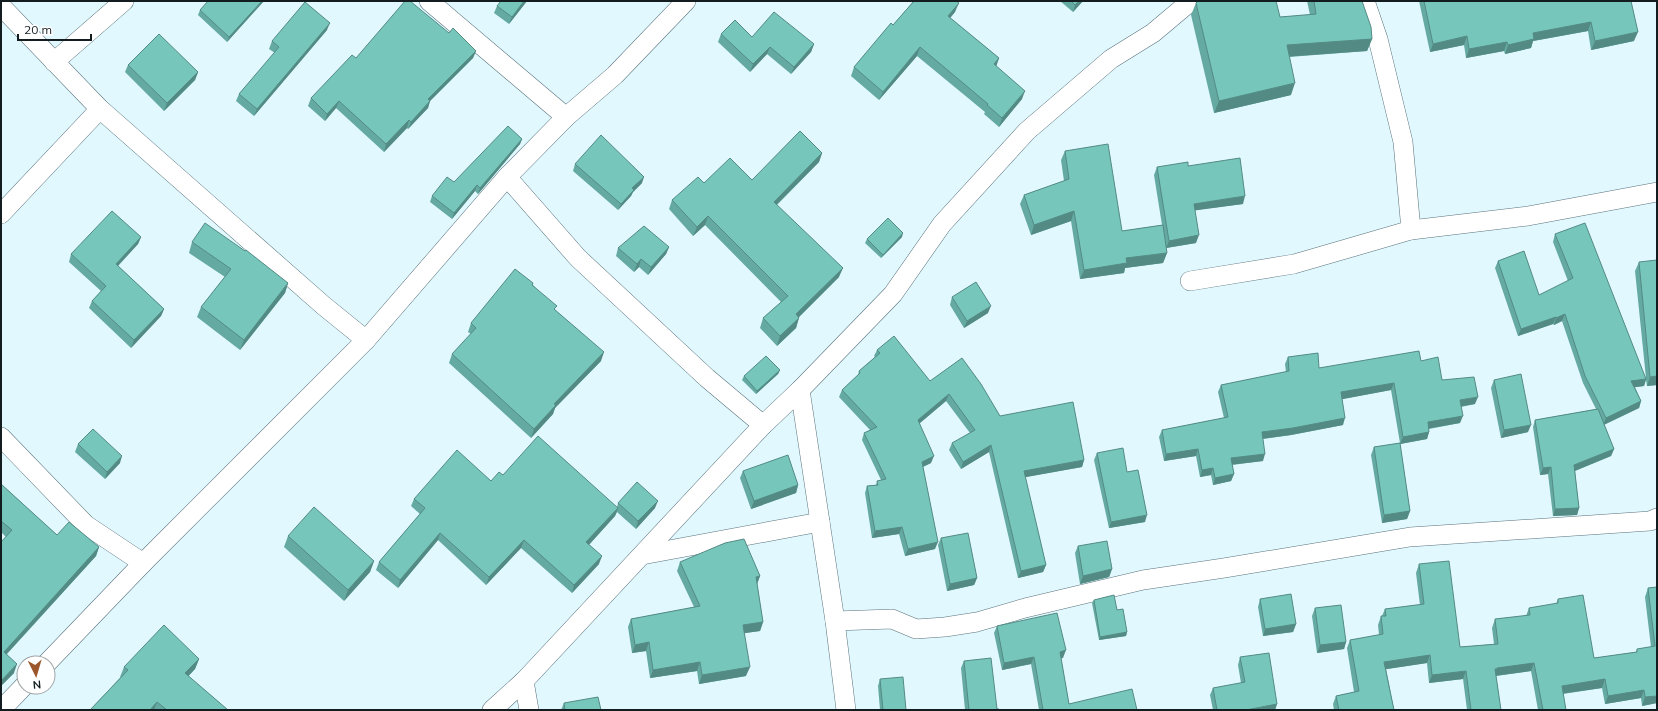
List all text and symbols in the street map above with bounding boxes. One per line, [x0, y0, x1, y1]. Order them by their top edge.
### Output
scale bar [18, 16, 91, 42]
text: 20 m [24, 22, 52, 37]
north arrow [16, 655, 56, 695]
text: N [32, 678, 42, 692]

